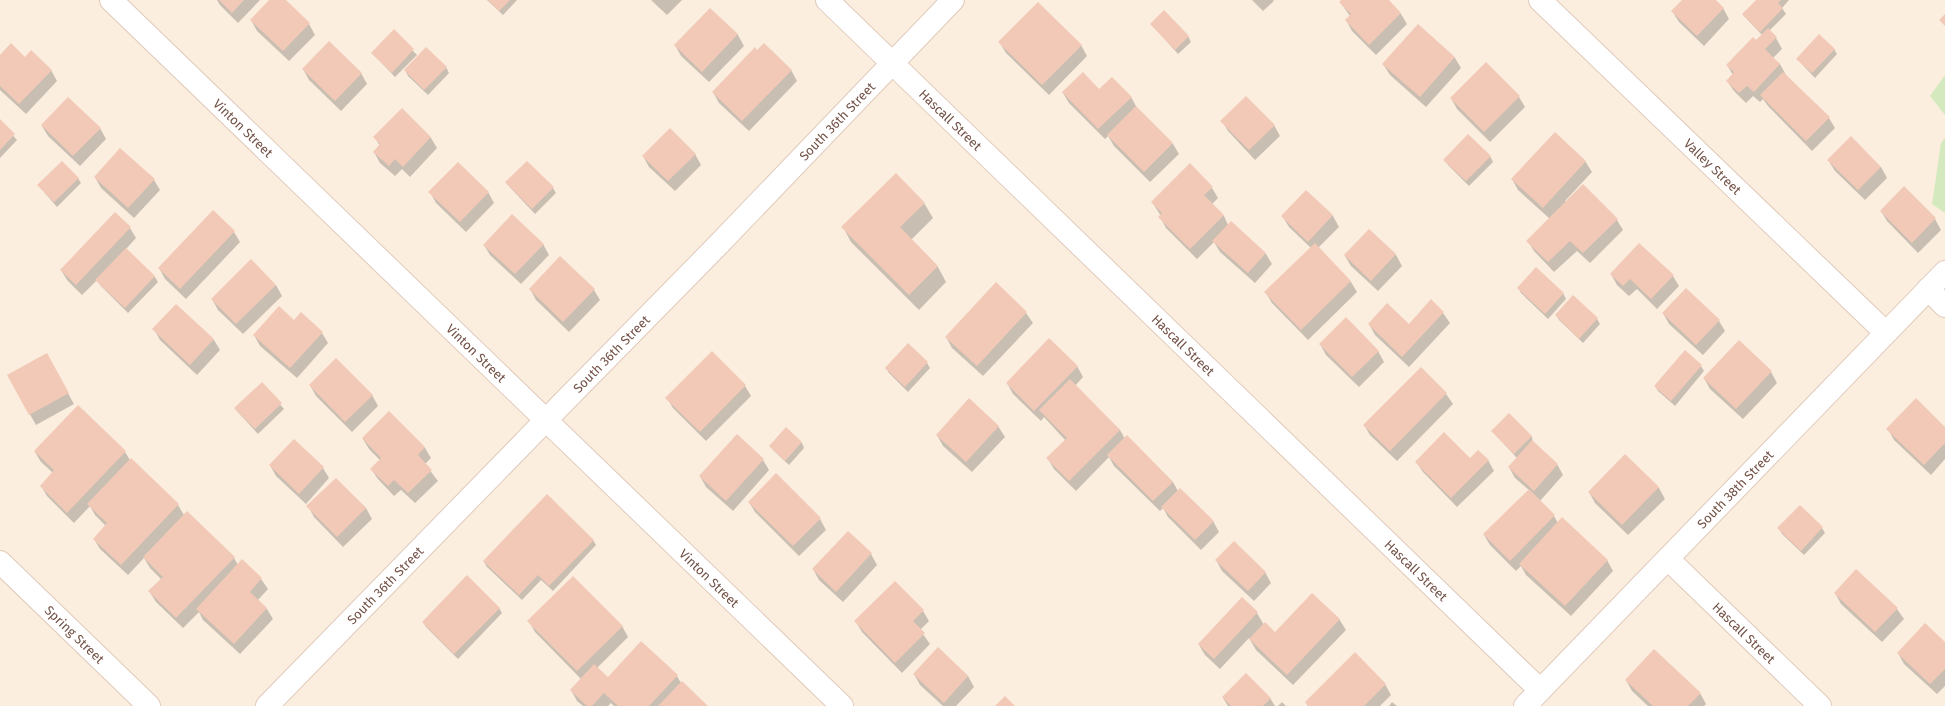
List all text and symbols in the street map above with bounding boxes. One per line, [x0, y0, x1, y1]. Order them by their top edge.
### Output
street label: South 36th Street [796, 79, 878, 164]
street label: Hascall Street [916, 86, 985, 154]
street label: Vinton Street [210, 96, 276, 161]
street label: Valley Street [1681, 136, 1744, 198]
street label: South 36th Street [570, 312, 653, 396]
street label: Hascall Street [1149, 312, 1218, 379]
street label: Vinton Street [443, 321, 509, 386]
street label: South 38th Street [1694, 447, 1777, 531]
street label: Hascall Street [1381, 537, 1451, 604]
street label: South 36th Street [344, 543, 427, 627]
street label: Vinton Street [676, 546, 742, 611]
street label: Hascall Street [1709, 599, 1779, 667]
street label: Spring Street [42, 603, 107, 667]

